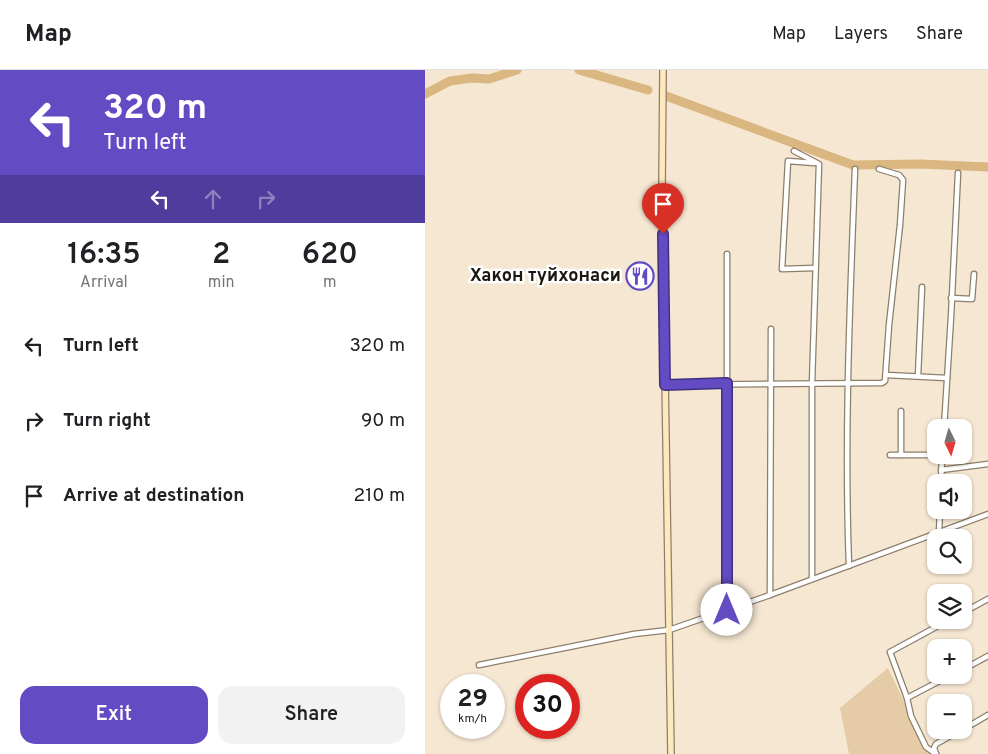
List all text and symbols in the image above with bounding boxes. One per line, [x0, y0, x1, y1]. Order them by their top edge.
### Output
text: Map [25, 20, 72, 50]
text: Map [772, 23, 806, 46]
text: Layers [834, 23, 888, 46]
text: Share [916, 23, 963, 46]
text: 320 m [103, 87, 207, 131]
icon: left [20, 90, 85, 155]
text: Turn left [103, 130, 186, 157]
pin [642, 183, 684, 234]
icon: left [146, 185, 174, 213]
icon: ahead [199, 185, 227, 213]
icon: right [252, 185, 280, 213]
icon: arrive [649, 190, 677, 218]
text: 16:35 [67, 237, 141, 274]
text: 2 [212, 237, 230, 274]
text: 620 [302, 237, 358, 274]
restaurant icon: Хакон туйхонаси [625, 261, 655, 291]
place label: Хакон туйхонаси [470, 265, 621, 288]
text: Arrival [80, 273, 128, 293]
text: min [208, 273, 234, 293]
text: m [323, 273, 337, 293]
icon: left [20, 332, 48, 360]
text: Turn left [63, 334, 139, 358]
text: 320 m [350, 334, 405, 358]
icon: right [20, 407, 48, 435]
text: Turn right [63, 409, 151, 433]
text: 90 m [361, 409, 405, 433]
north arrow [927, 419, 973, 464]
map controls [927, 419, 972, 739]
button: sound [927, 474, 972, 519]
icon: arrive [20, 482, 48, 510]
text: Arrive at destination [63, 484, 244, 508]
text: 210 m [354, 484, 405, 508]
button: search [927, 529, 972, 574]
position arrow [700, 583, 752, 635]
button: layers [927, 584, 972, 629]
button: + [927, 639, 972, 684]
speed limit sign: 30 [515, 674, 580, 739]
text: 29 [457, 684, 488, 716]
button: Exit [20, 686, 208, 744]
button: Share [218, 686, 405, 744]
button: − [927, 694, 972, 739]
text: km/h [458, 711, 487, 727]

